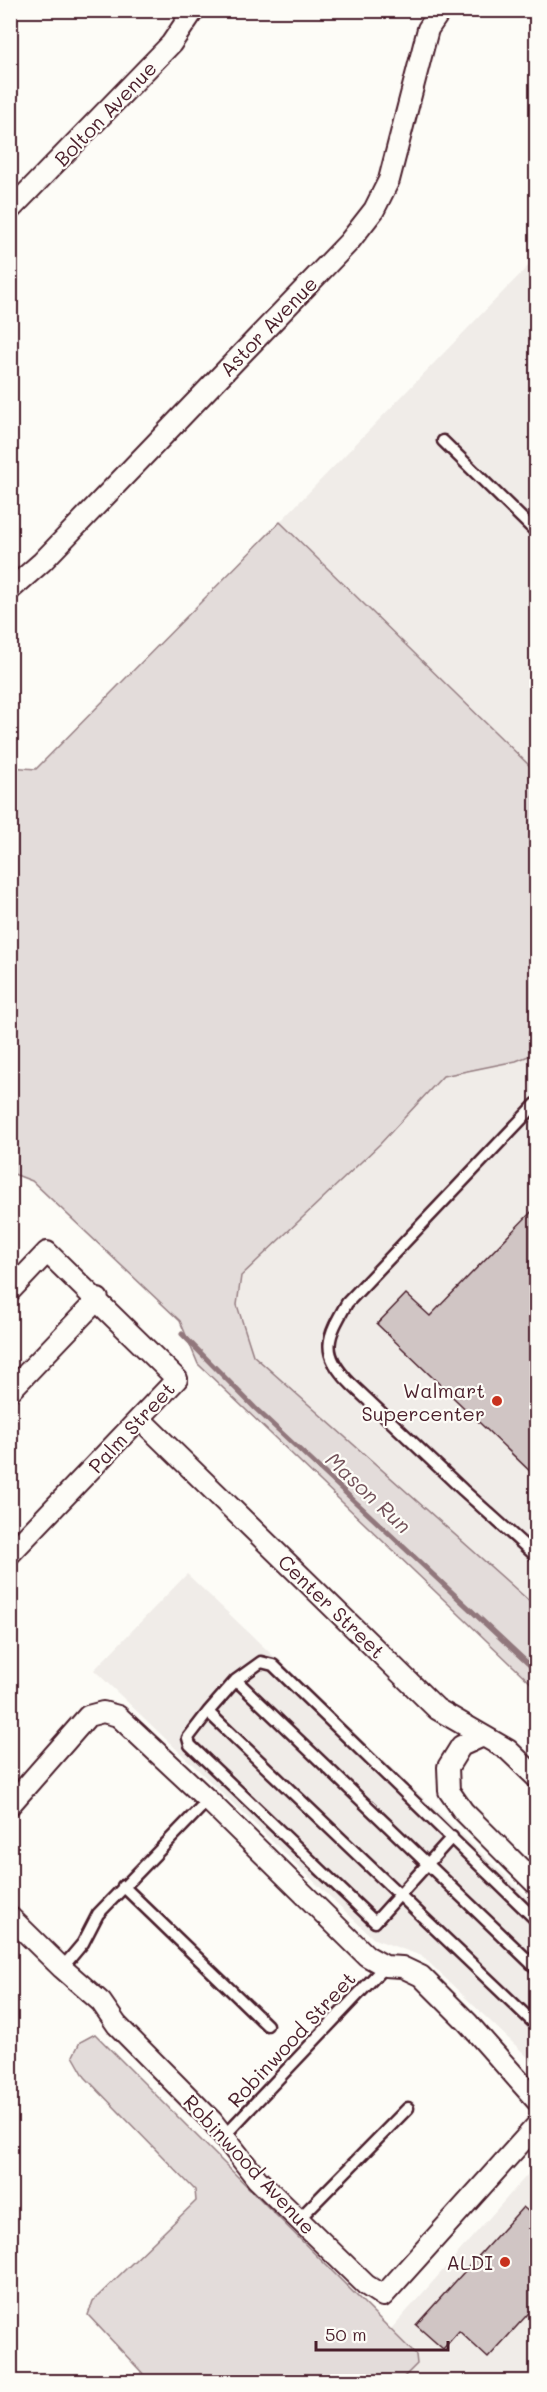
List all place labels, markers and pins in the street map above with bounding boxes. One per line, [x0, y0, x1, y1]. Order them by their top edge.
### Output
place label: Walmart Supercenter [362, 1377, 485, 1426]
marker: Walmart Supercenter [490, 1394, 504, 1408]
place label: ALDI [446, 2249, 493, 2275]
marker: ALDI [498, 2255, 512, 2269]

